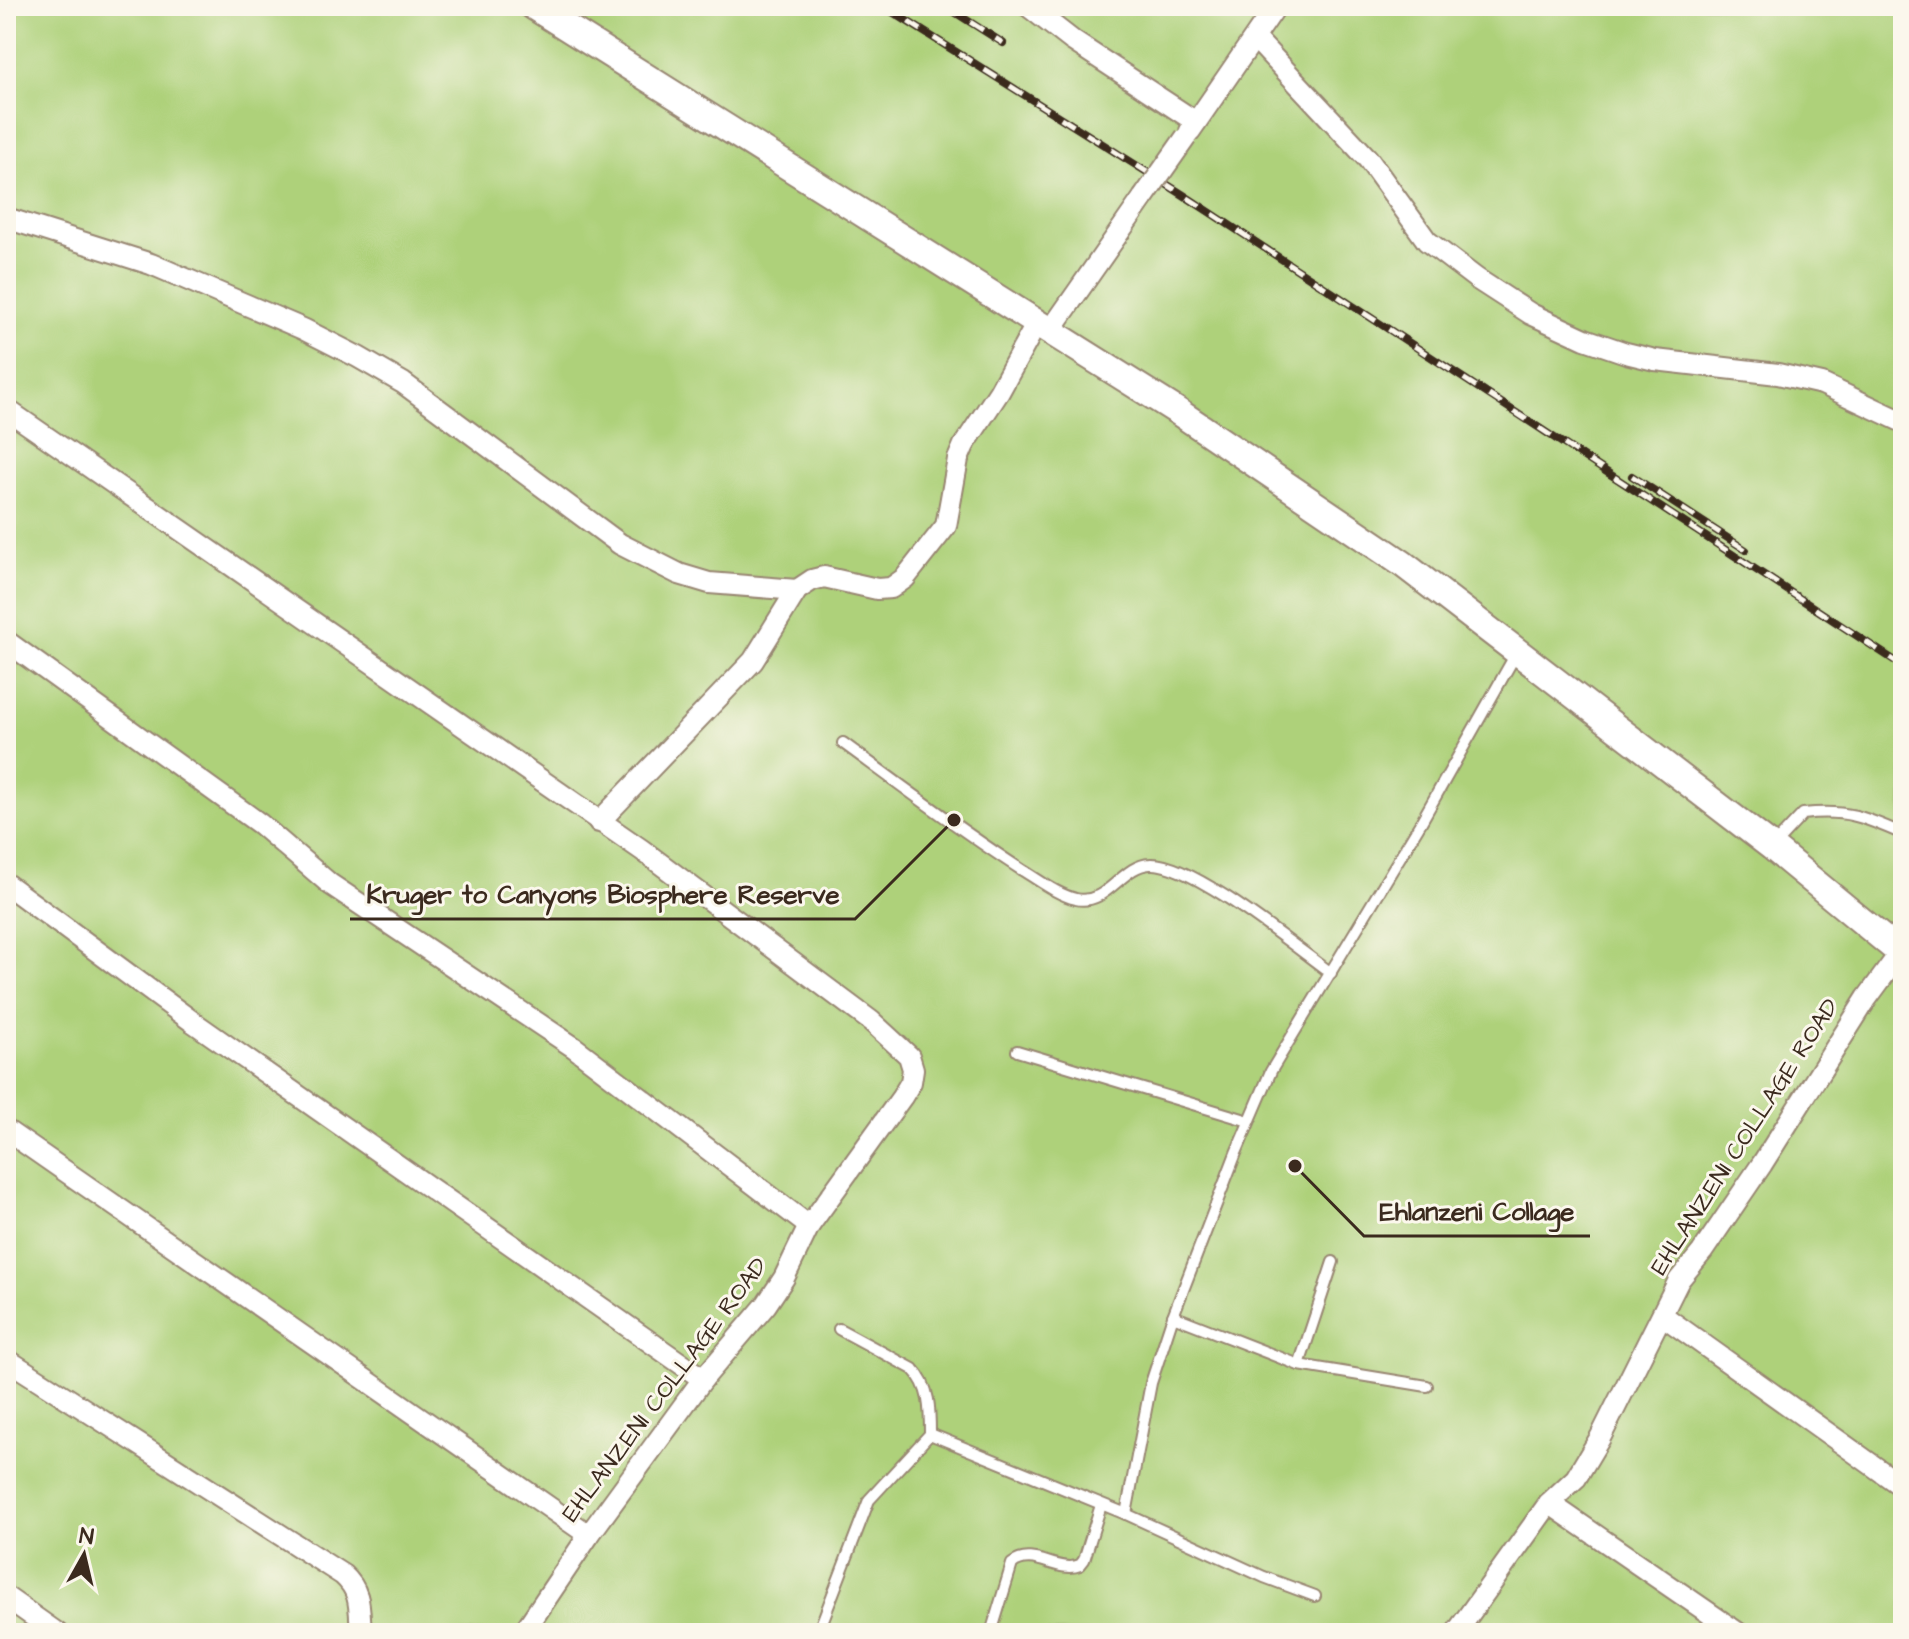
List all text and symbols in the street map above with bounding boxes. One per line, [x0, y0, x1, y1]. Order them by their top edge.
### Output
callout: Kruger to Canyons Biosphere Reserve [350, 869, 855, 919]
text: Kruger to Canyons Biosphere Reserve [366, 877, 840, 916]
street label: EHLANZENI COLLAGE ROAD [1643, 992, 1847, 1282]
callout: Ehlanzeni Collage [1364, 1186, 1590, 1236]
text: Ehlanzeni Collage [1380, 1194, 1574, 1233]
street label: EHLANZENI COLLAGE ROAD [554, 1251, 776, 1529]
north arrow [44, 1515, 124, 1595]
text: N [78, 1520, 96, 1553]

